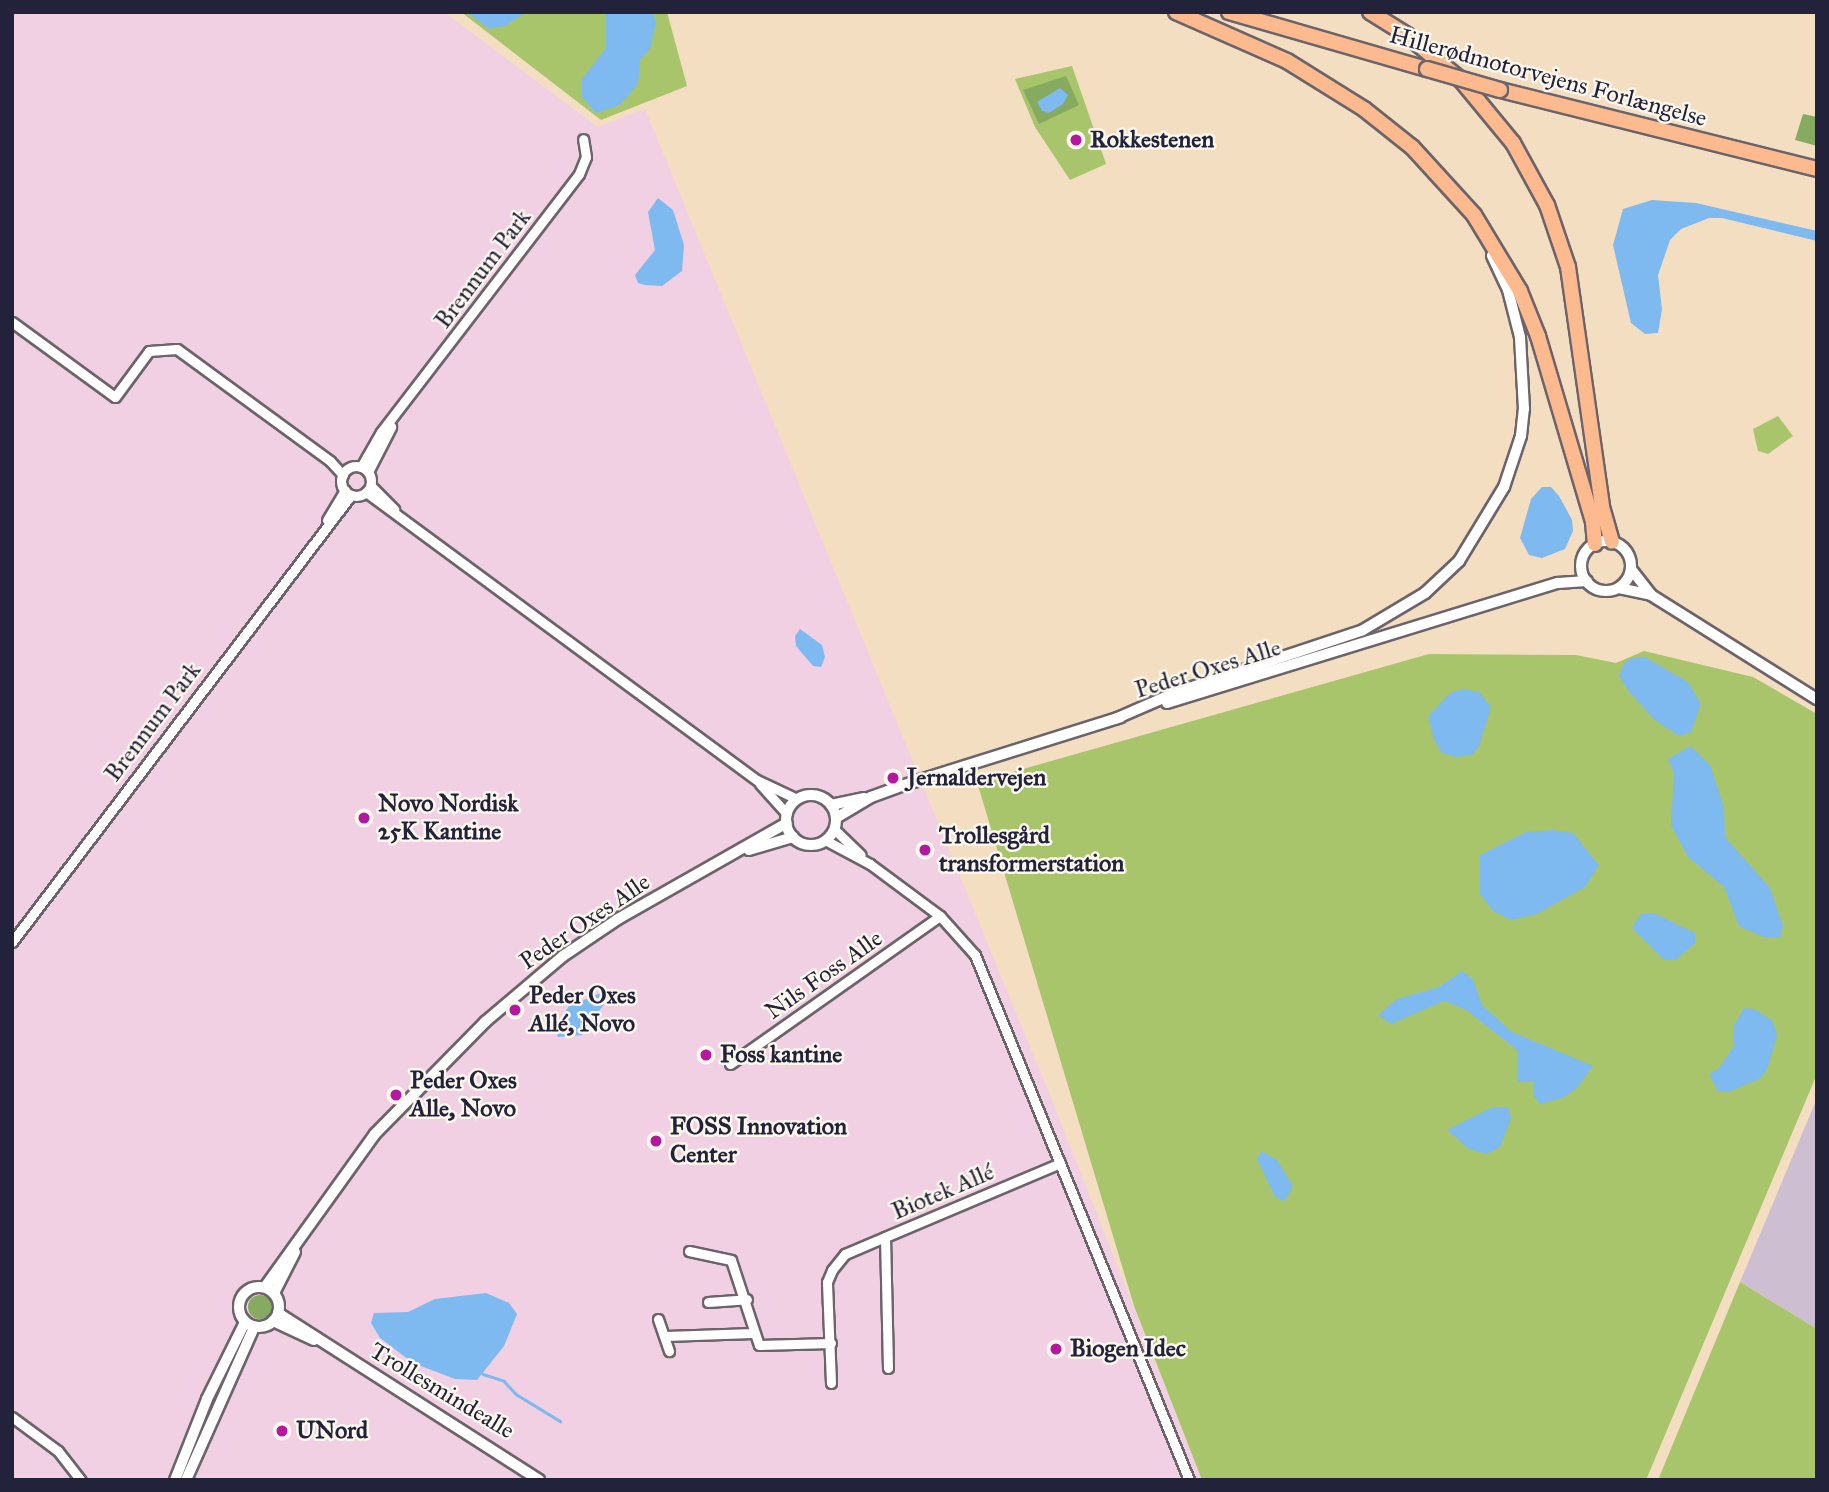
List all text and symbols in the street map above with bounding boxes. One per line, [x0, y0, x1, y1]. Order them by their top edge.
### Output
street label: Hillerødmotorvejens Forlængelse [1386, 21, 1710, 133]
place label: Rokkestenen [1090, 126, 1214, 154]
marker: Rokkestenen [1068, 132, 1084, 148]
street label: Brennum Park [429, 204, 537, 334]
street label: Peder Oxes Alle [1132, 633, 1284, 705]
street label: Brennum Park [99, 657, 207, 787]
place label: Jernaldervejen [907, 764, 1046, 792]
marker: Jernaldervejen [885, 770, 901, 786]
place label: Novo Nordisk 25K Kantine [378, 790, 518, 846]
marker: Novo Nordisk 25K Kantine [356, 810, 372, 826]
place label: Trollesgård transformerstation [939, 822, 1124, 878]
marker: Trollesgård transformerstation [917, 842, 933, 858]
street label: Peder Oxes Alle [514, 868, 656, 976]
street label: Nils Foss Alle [760, 924, 888, 1026]
place label: Peder Oxes Allé, Novo [529, 982, 636, 1038]
marker: Peder Oxes Allé, Novo [507, 1002, 523, 1018]
place label: Foss kantine [720, 1041, 842, 1069]
marker: Foss kantine [698, 1047, 714, 1063]
place label: Peder Oxes Alle, Novo [410, 1067, 517, 1123]
marker: Peder Oxes Alle, Novo [388, 1087, 404, 1103]
place label: FOSS Innovation Center [670, 1113, 847, 1169]
marker: FOSS Innovation Center [648, 1133, 664, 1149]
street label: Biotek Allé [888, 1158, 998, 1226]
place label: Biogen Idec [1070, 1335, 1186, 1363]
street label: Trollesmindealle [365, 1337, 519, 1445]
marker: Biogen Idec [1048, 1341, 1064, 1357]
place label: UNord [296, 1417, 368, 1445]
marker: UNord [274, 1423, 290, 1439]

